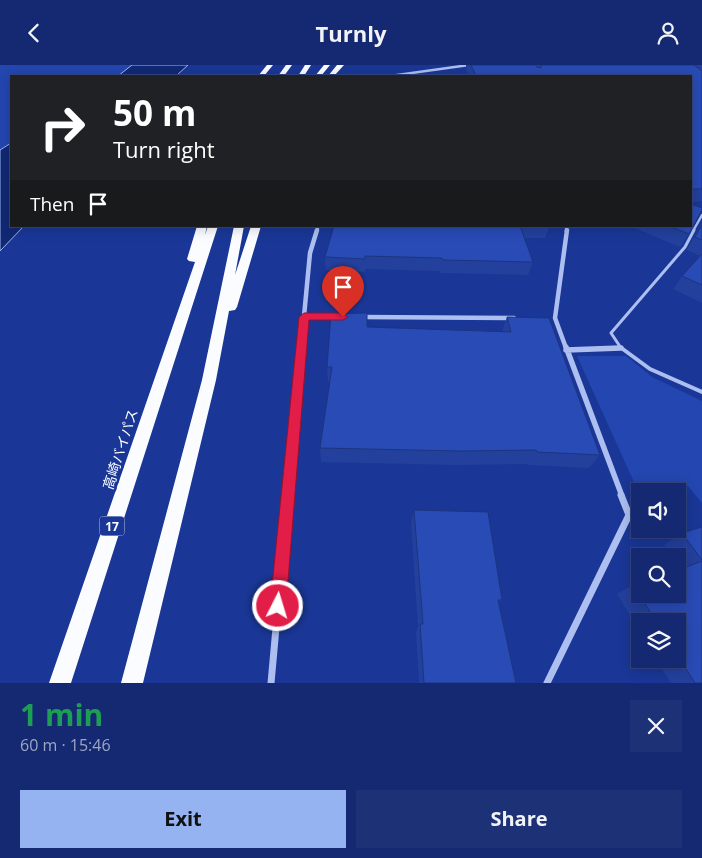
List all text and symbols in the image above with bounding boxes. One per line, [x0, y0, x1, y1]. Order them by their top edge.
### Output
text: Turnly [316, 18, 386, 48]
icon: back [20, 19, 48, 47]
icon: person [654, 19, 682, 47]
text: 50 m [113, 89, 196, 136]
icon: right [30, 95, 95, 160]
text: Turn right [113, 134, 215, 164]
icon: arrive [84, 190, 112, 218]
text: Then [30, 191, 74, 217]
pin [322, 266, 364, 317]
icon: arrive [329, 273, 357, 301]
street label: 高崎バイパス [98, 406, 142, 492]
map controls [631, 483, 686, 668]
button: sound [631, 483, 686, 538]
road number: 17 [100, 517, 124, 536]
button: search [631, 548, 686, 603]
position arrow [251, 579, 303, 631]
button: layers [631, 613, 686, 668]
text: 1 min [20, 694, 103, 735]
button: close [630, 700, 682, 752]
text: 60 m · 15:46 [20, 734, 111, 756]
button: Exit [20, 790, 346, 848]
button: Share [356, 790, 682, 848]

